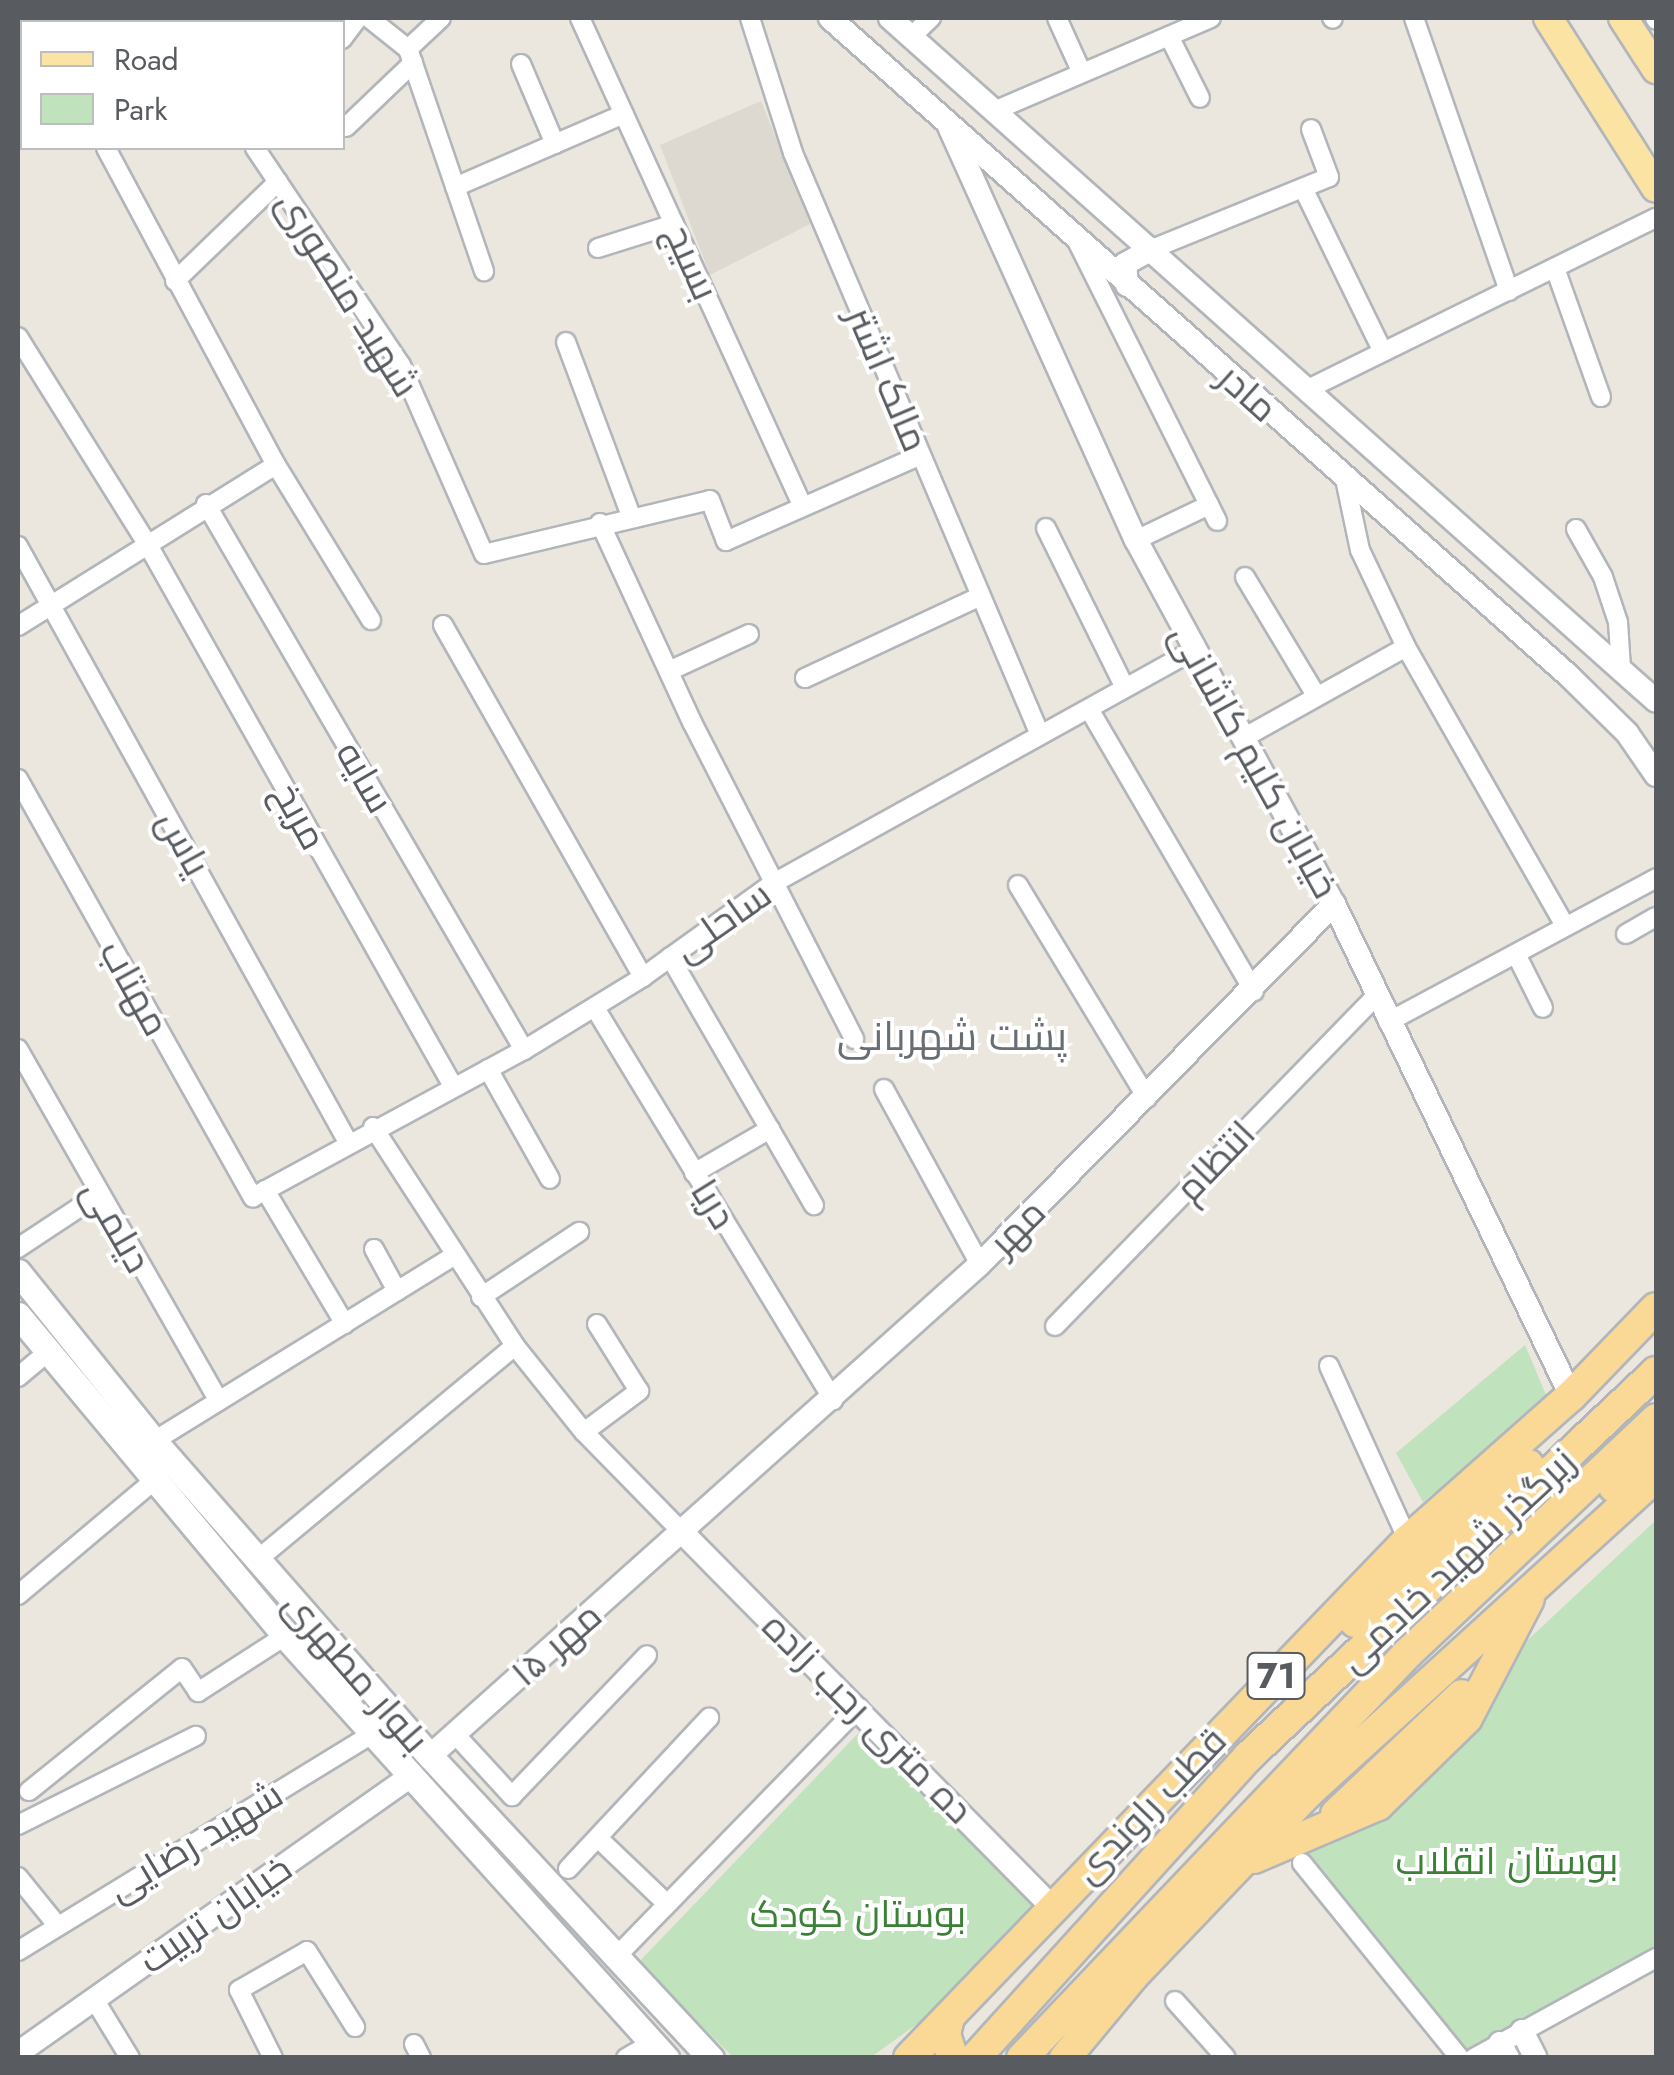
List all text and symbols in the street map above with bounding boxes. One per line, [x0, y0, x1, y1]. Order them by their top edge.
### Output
legend [20, 20, 345, 150]
text: Road [114, 38, 179, 81]
text: Park [114, 88, 167, 131]
street label: شهید منصوری [267, 183, 429, 405]
street label: بسیج [655, 217, 729, 307]
street label: مالک اشتر [837, 300, 939, 458]
street label: مادر [1209, 355, 1287, 431]
street label: خیابان کلیم کاشانی [1161, 616, 1349, 906]
street label: سایه [327, 733, 403, 821]
street label: مریخ [263, 774, 337, 858]
street label: یاس [148, 802, 220, 884]
street label: ساحلی [664, 871, 780, 971]
street label: مهتاب [90, 932, 180, 1044]
district label: پشت شهربانی [837, 1012, 1067, 1060]
street label: انتظام [1166, 1111, 1264, 1211]
street label: دریا [681, 1171, 747, 1237]
street label: دیلمی [72, 1172, 162, 1280]
street label: مهر [979, 1189, 1055, 1265]
street label: زیرگذر شهید خادمی [1329, 1439, 1585, 1681]
street label: بلوار مطهری [274, 1582, 438, 1762]
street label: مهر ۱۵ [502, 1592, 610, 1696]
street label: ده متری رجب زاده [753, 1603, 983, 1833]
road number: 71 [1246, 1646, 1306, 1706]
street label: قطب راوندی [1064, 1717, 1236, 1893]
street label: شهید رضایی [99, 1771, 291, 1911]
park label: بوستان انقلاب [1396, 1838, 1618, 1884]
street label: خیابان تربیت [130, 1845, 300, 1983]
park label: بوستان کودک [750, 1891, 966, 1937]

